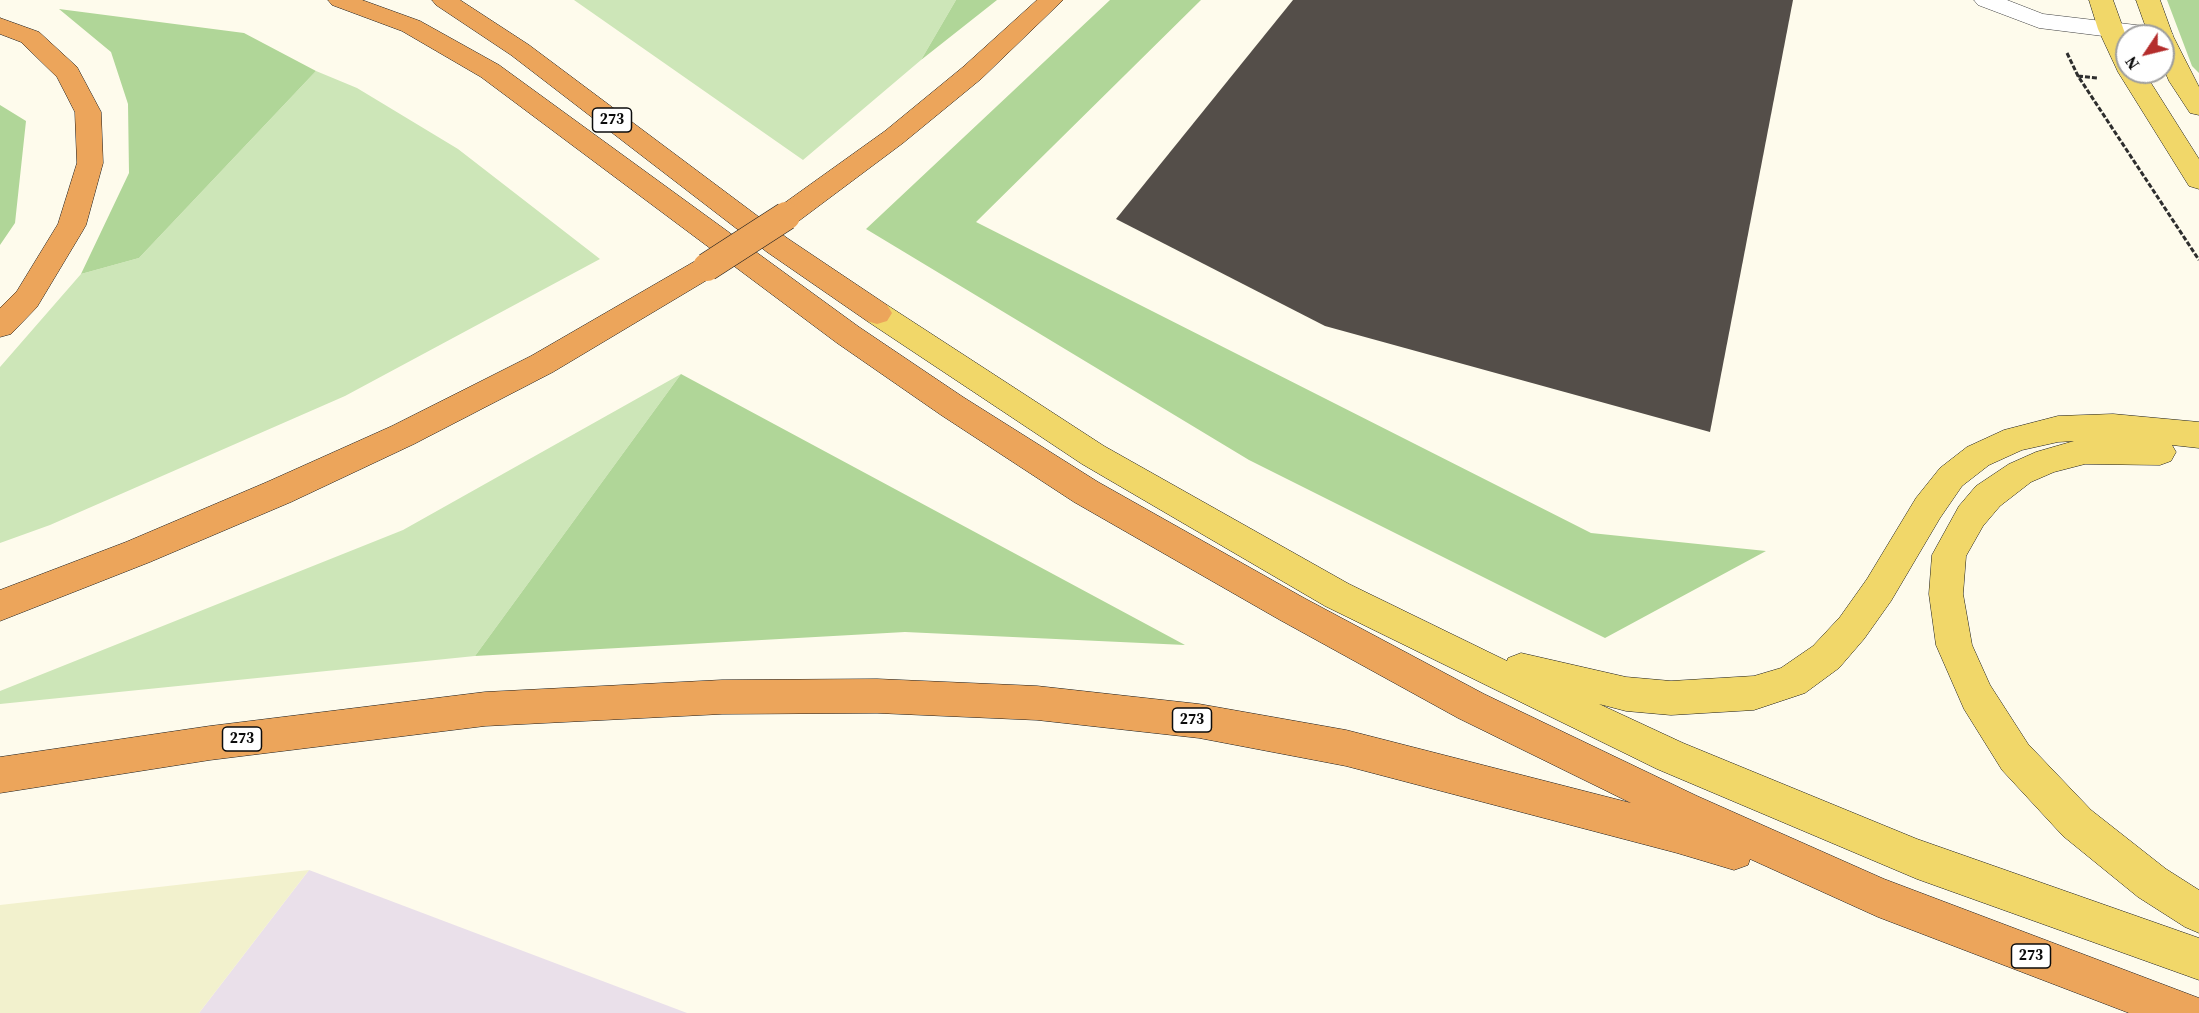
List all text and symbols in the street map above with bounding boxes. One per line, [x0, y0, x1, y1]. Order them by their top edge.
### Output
north arrow [2115, 24, 2175, 84]
text: N [2120, 52, 2144, 74]
road number: 273 [592, 108, 632, 132]
road number: 273 [1172, 708, 1212, 732]
road number: 273 [222, 727, 262, 751]
road number: 273 [2012, 944, 2050, 968]

